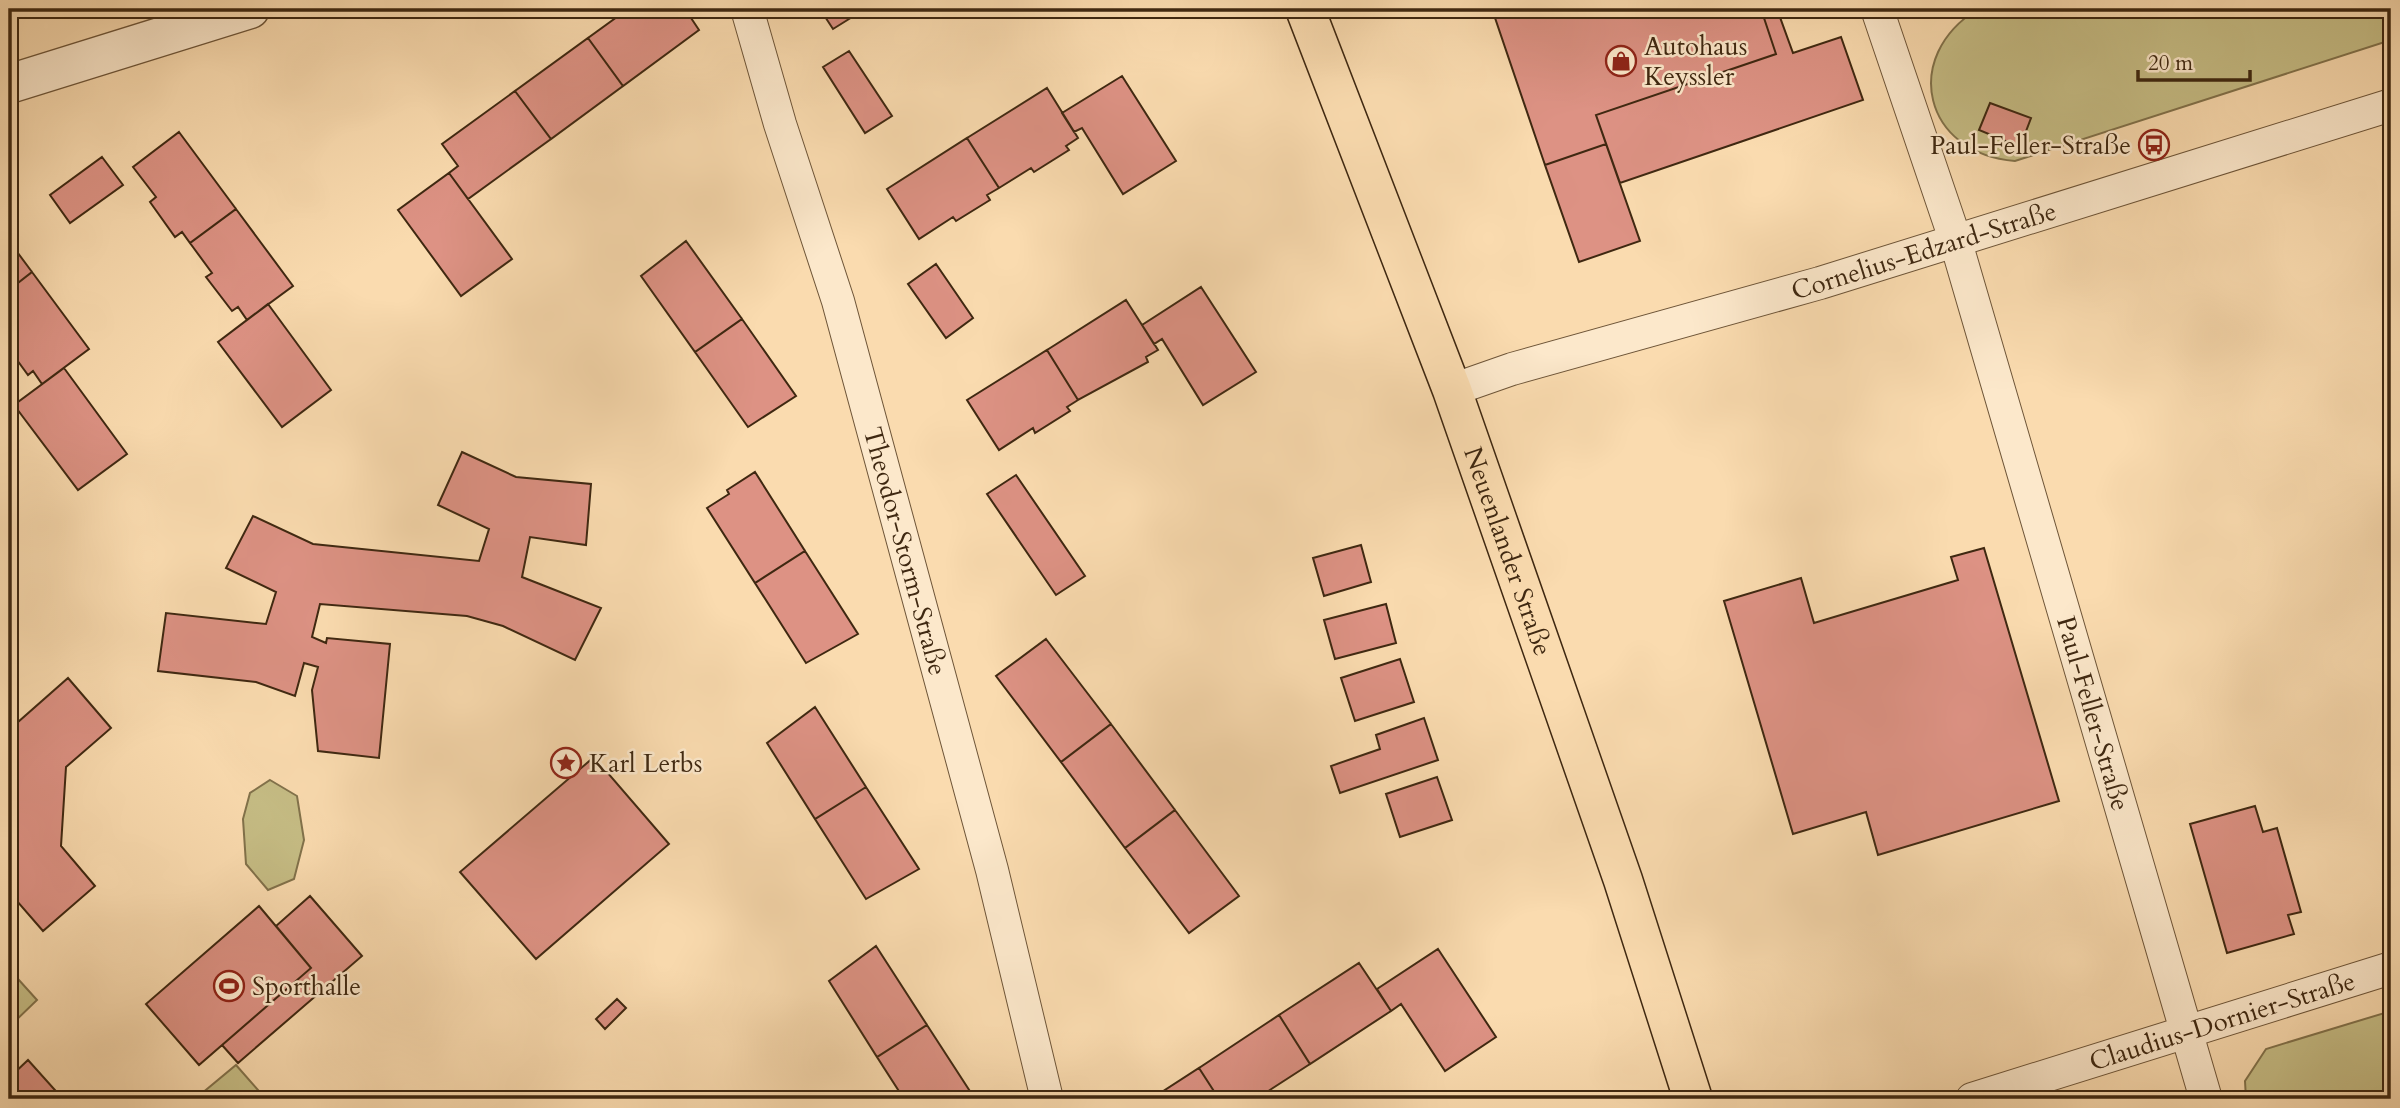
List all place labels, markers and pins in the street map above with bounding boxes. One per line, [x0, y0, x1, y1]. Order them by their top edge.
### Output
place label: Autohaus Keyssler [1644, 29, 1748, 94]
shop icon: Autohaus Keyssler [1604, 44, 1638, 78]
place label: Paul-Feller-Straße [1930, 128, 2131, 163]
bus stop icon: Paul-Feller-Straße [2137, 128, 2171, 162]
place icon: Karl Lerbs [549, 746, 583, 780]
place label: Karl Lerbs [589, 746, 702, 781]
sports icon: Sporthalle [212, 969, 246, 1003]
place label: Sporthalle [252, 969, 361, 1004]

